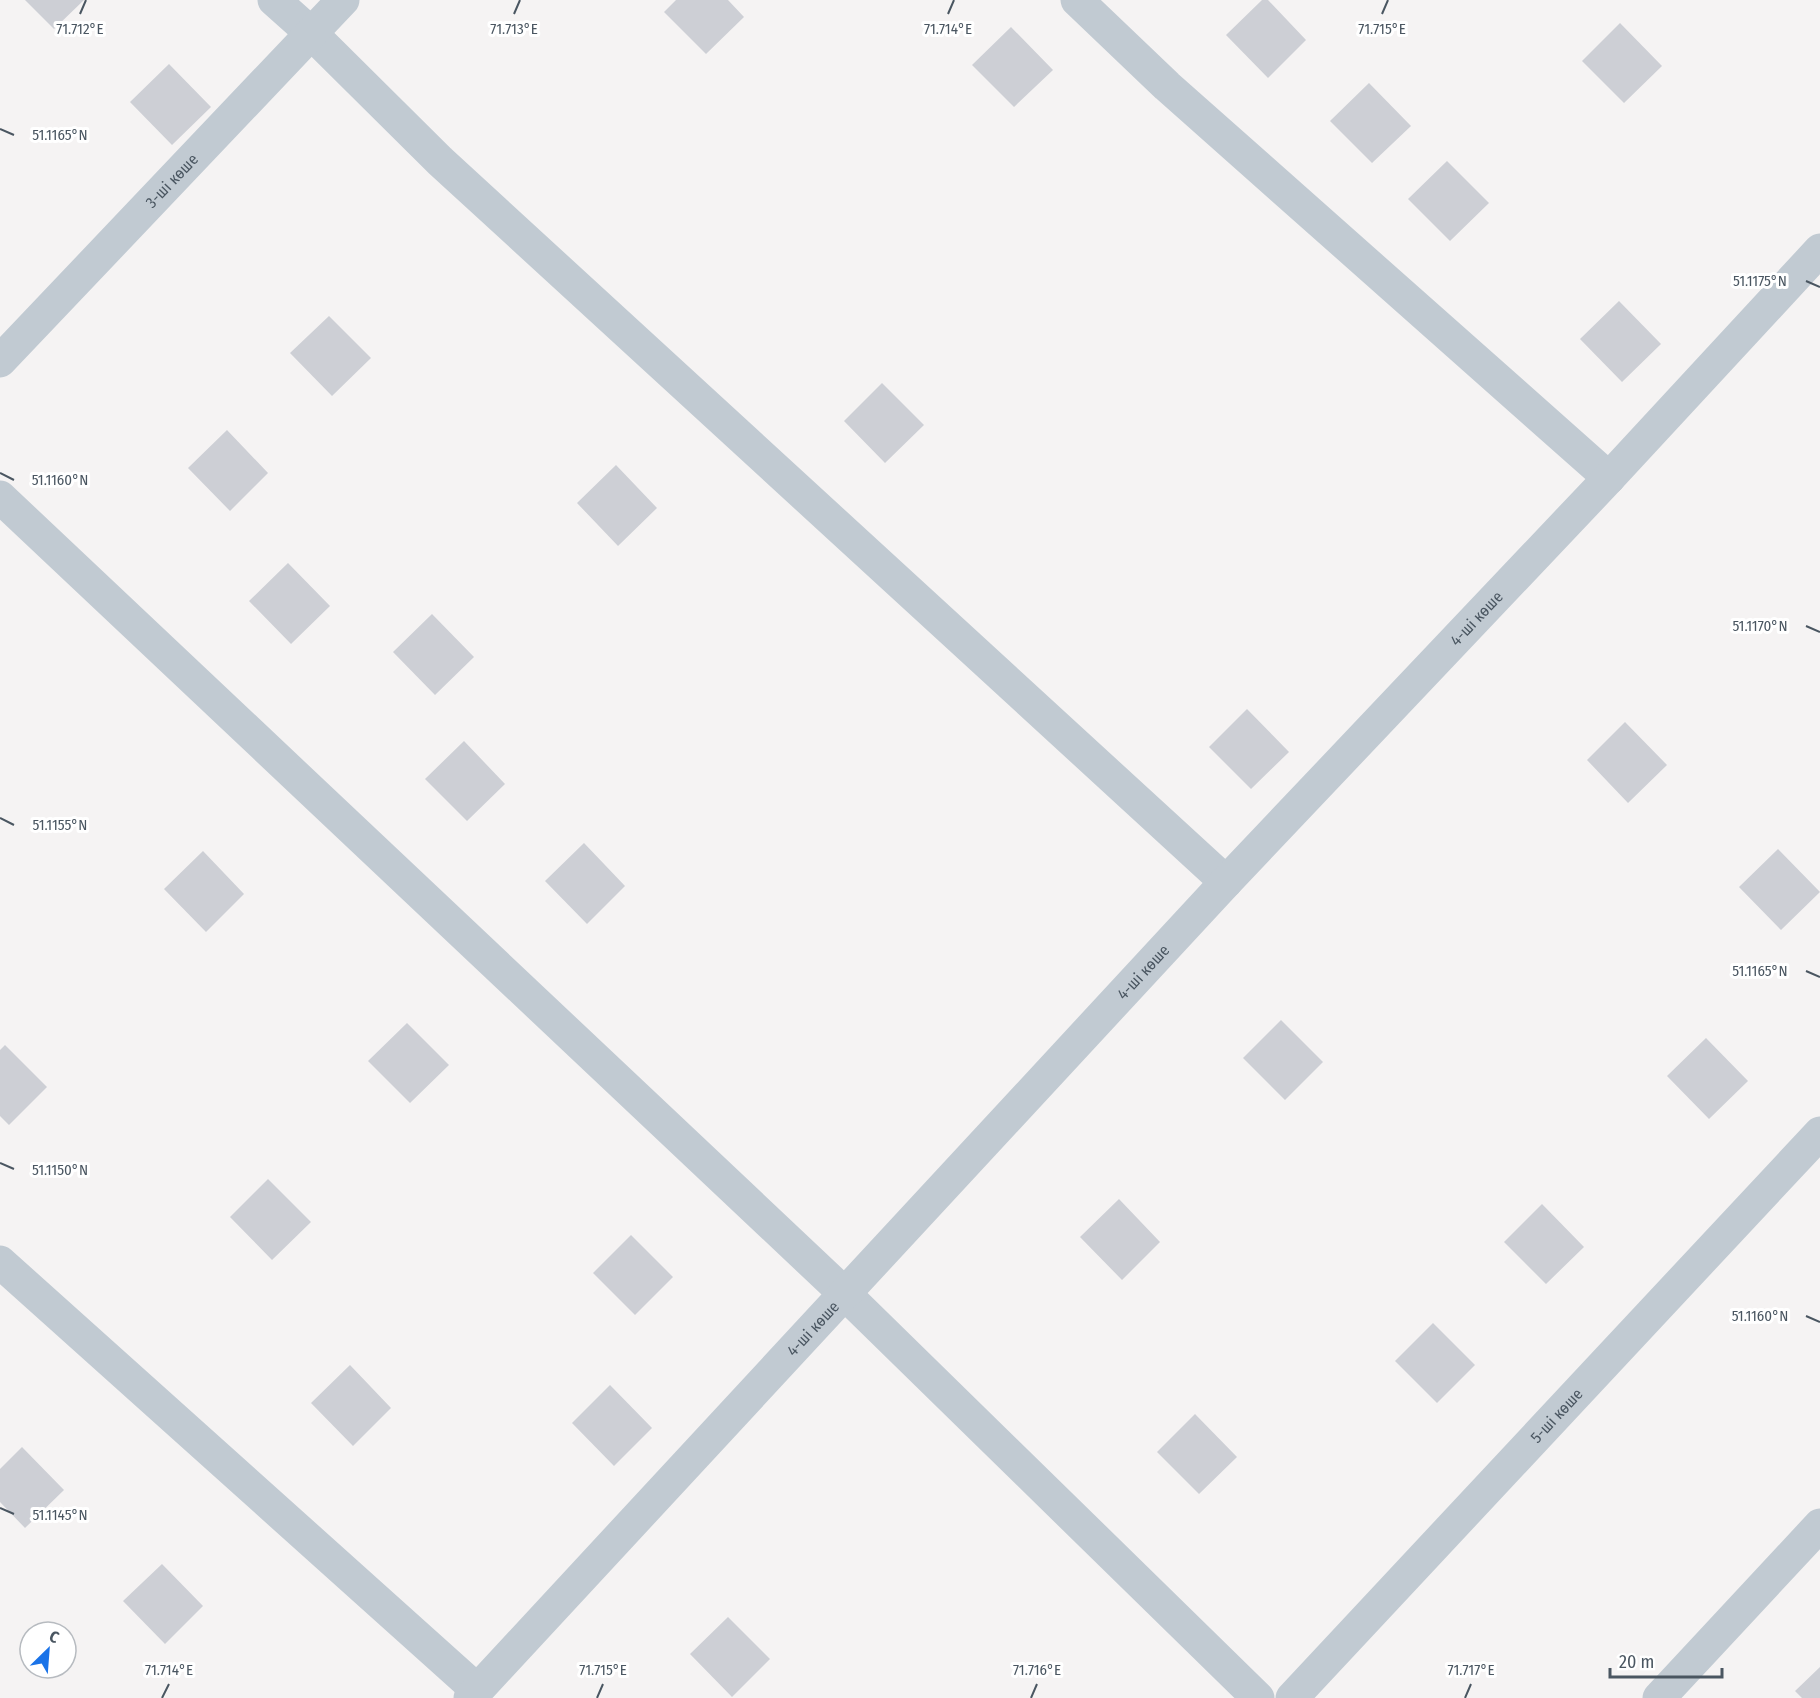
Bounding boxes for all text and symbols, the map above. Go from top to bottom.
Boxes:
text: 71.712°E [56,20,104,38]
text: 71.713°E [490,20,538,38]
text: 71.714°E [924,20,972,38]
text: 71.715°E [1358,20,1406,38]
text: 51.1165°N [32,126,88,144]
street label: 3-ші көше [141,149,202,212]
text: 51.1175°N [1733,272,1787,290]
text: 51.1160°N [32,471,88,489]
street label: 4-ші көше [1446,587,1507,649]
text: 51.1170°N [1732,617,1788,635]
text: 51.1155°N [33,816,87,834]
street label: 4-ші көше [1113,940,1173,1003]
text: 51.1165°N [1732,962,1788,980]
text: 51.1150°N [32,1161,88,1179]
street label: 4-ші көше [782,1297,843,1360]
text: 51.1160°N [1732,1307,1788,1325]
street label: 5-ші көше [1526,1384,1586,1446]
text: 51.1145°N [32,1506,88,1524]
north arrow [18,1620,78,1680]
text: С [46,1626,62,1647]
scale bar [1610,1641,1722,1679]
text: 20 m [1619,1651,1654,1673]
text: 71.714°E [145,1661,193,1679]
text: 71.715°E [579,1661,627,1679]
text: 71.716°E [1013,1661,1061,1679]
text: 71.717°E [1448,1661,1494,1679]

